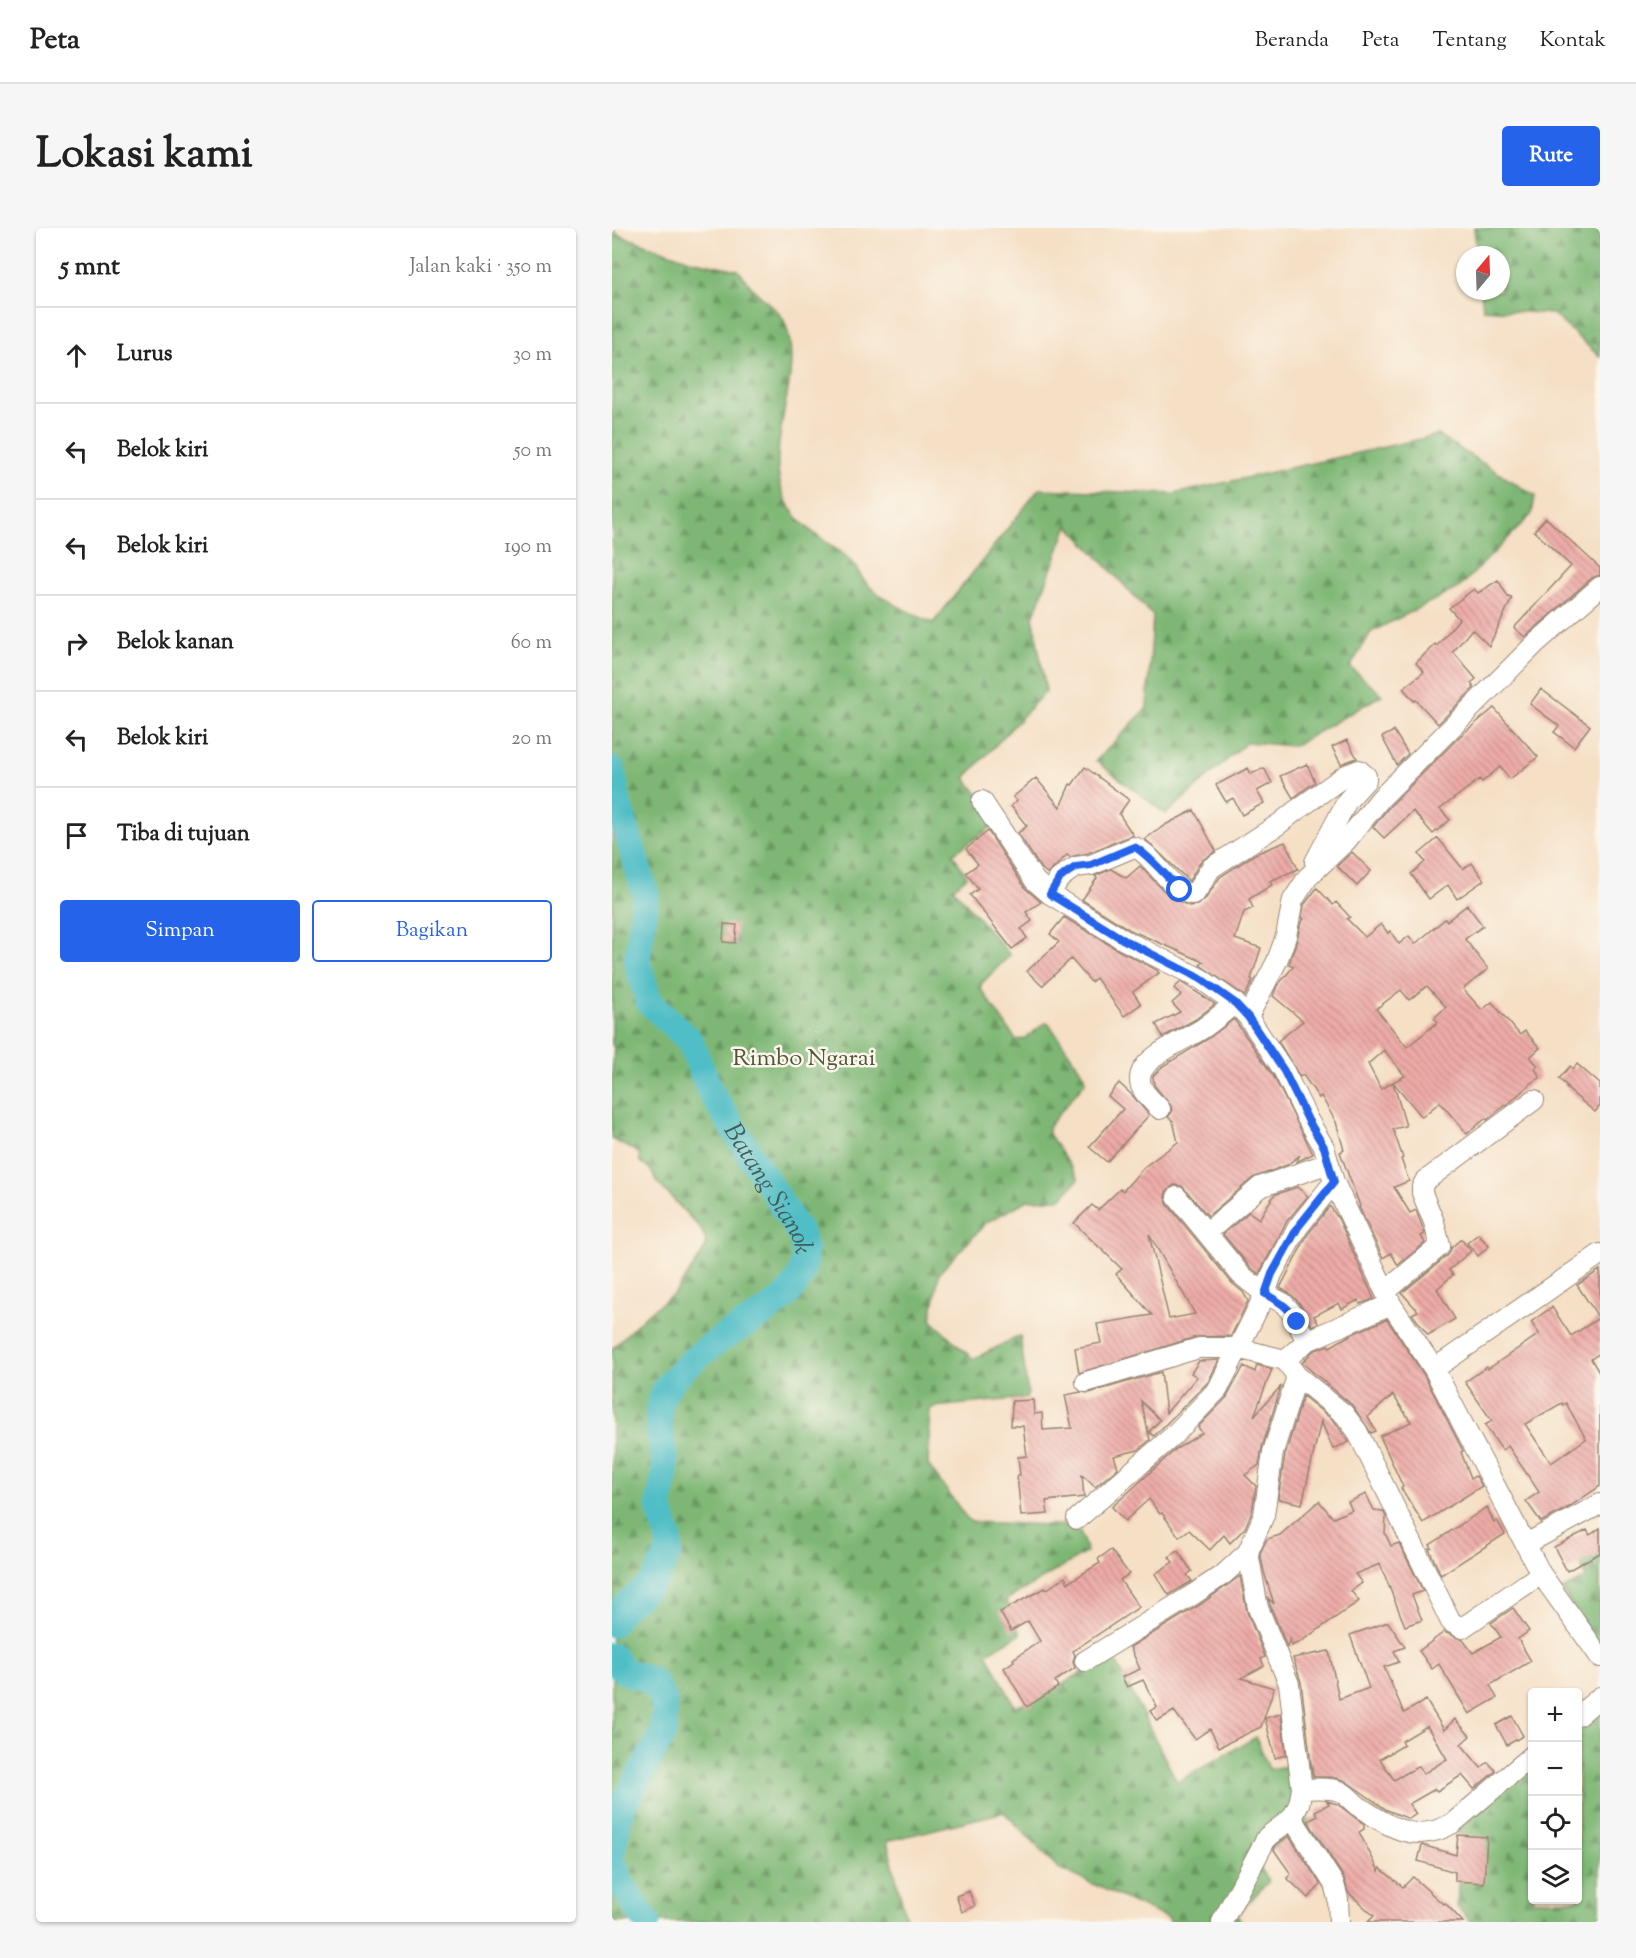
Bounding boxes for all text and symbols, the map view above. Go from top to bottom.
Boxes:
text: Peta [30,21,80,61]
text: Beranda [1255,26,1329,56]
text: Peta [1362,26,1400,56]
text: Tentang [1433,26,1507,56]
text: Kontak [1540,26,1606,56]
text: Lokasi kami [36,126,253,186]
button: Rute [1502,126,1600,186]
north arrow [1456,246,1510,300]
text: 5 mnt [60,249,120,286]
text: Jalan kaki · 350 m [410,253,552,282]
icon: ahead [60,339,93,372]
text: Lurus [117,339,173,371]
text: 30 m [513,341,552,370]
icon: left [60,435,93,468]
text: Belok kiri [117,435,208,467]
text: 50 m [514,437,552,466]
icon: left [60,531,93,564]
text: Belok kiri [117,531,208,563]
text: 190 m [504,533,552,562]
icon: right [60,627,93,660]
text: Belok kanan [117,627,234,659]
text: 60 m [511,629,552,658]
icon: left [60,723,93,756]
text: Belok kiri [117,723,208,755]
text: 20 m [511,725,552,754]
icon: arrive [60,819,93,852]
text: Tiba di tujuan [117,819,250,851]
route start [1166,876,1192,902]
button: Simpan [60,900,300,962]
button: Bagikan [312,900,552,962]
park label: Rimbo Ngarai [732,1042,876,1076]
water label: Batang Sianok [713,1116,820,1257]
route end [1283,1308,1309,1334]
map controls [1528,1688,1582,1904]
button: + [1528,1688,1582,1742]
button: − [1528,1742,1582,1796]
button: locate [1528,1796,1582,1850]
button: layers [1528,1850,1582,1904]

